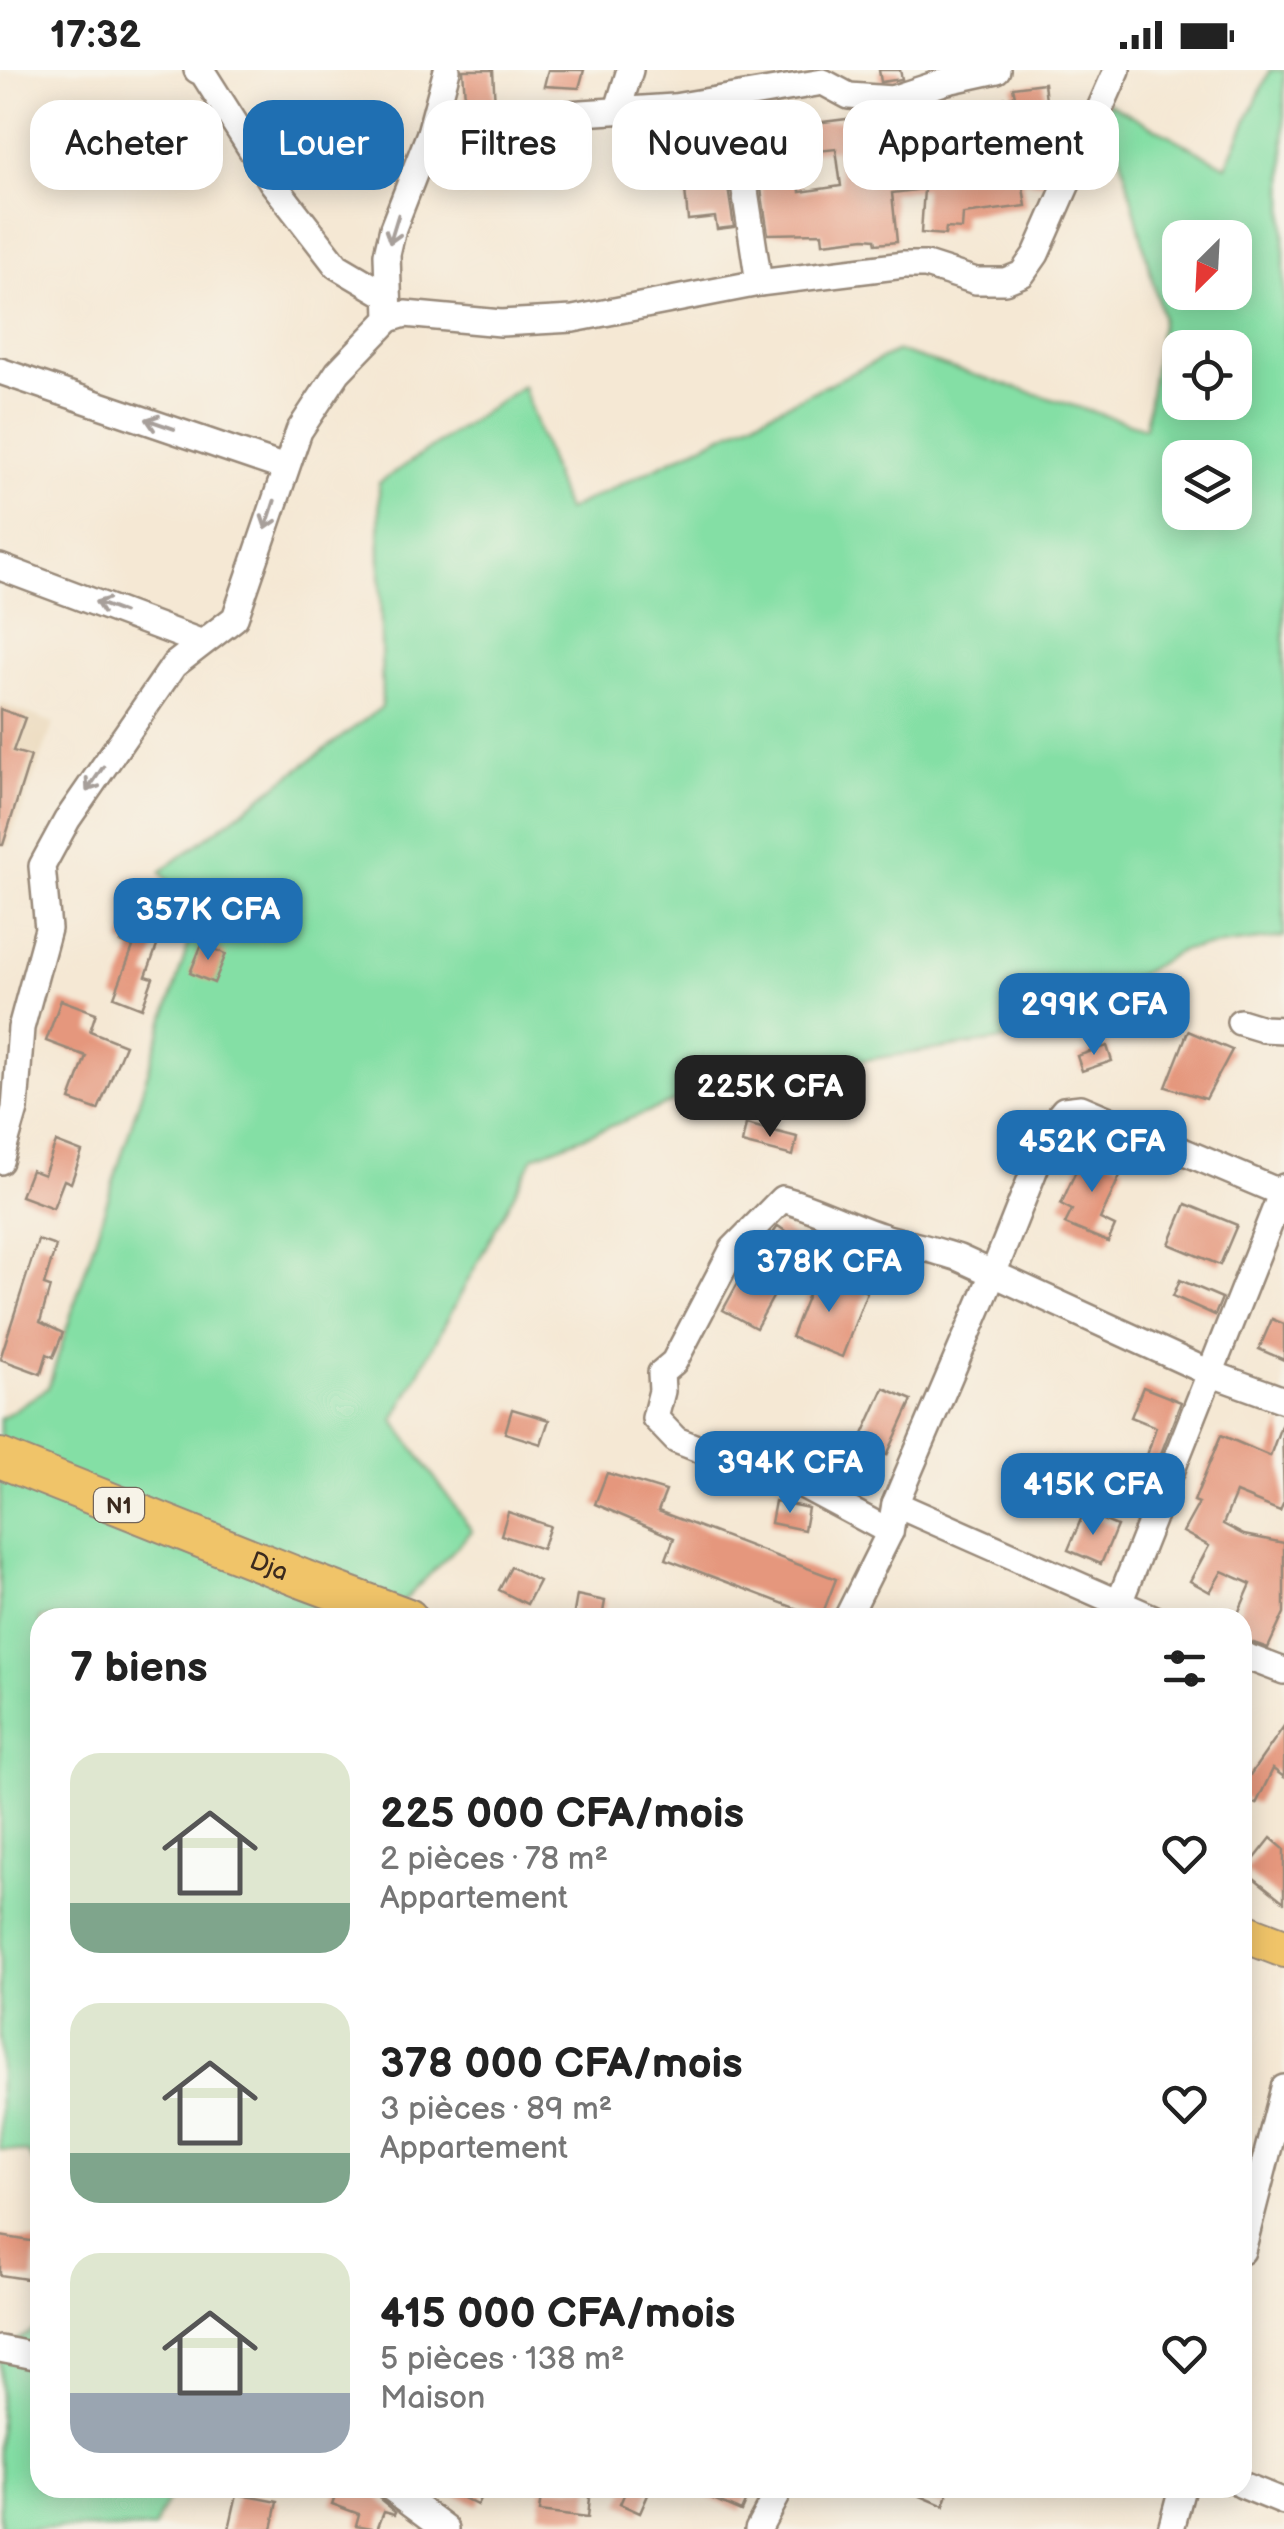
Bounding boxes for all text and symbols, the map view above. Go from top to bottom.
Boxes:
text: 17:32 [50,13,141,58]
chip: Acheter [30,100,223,190]
chip: Louer [243,100,404,190]
chip: Filtres [424,100,592,190]
chip: Nouveau [612,100,823,190]
chip: Appartement [843,100,1119,190]
one-way arrow [384,212,402,244]
north arrow [1162,220,1252,310]
map controls [1162,220,1252,530]
button: locate [1162,330,1252,420]
one-way arrow [145,414,177,432]
button: layers [1162,440,1252,530]
one-way arrow [260,499,278,530]
one-way arrow [95,597,126,615]
one-way arrow [85,764,106,792]
pin: 357K CFA [105,878,311,963]
text: 357K CFA [136,891,280,930]
pin: 299K CFA [991,973,1197,1058]
text: 299K CFA [1021,986,1167,1025]
pin: 225K CFA [667,1055,873,1140]
text: 225K CFA [697,1068,843,1107]
pin: 452K CFA [989,1110,1195,1195]
text: 452K CFA [1019,1123,1165,1162]
pin: 378K CFA [726,1230,932,1315]
text: 378K CFA [756,1243,902,1282]
pin: 394K CFA [687,1431,893,1516]
text: 394K CFA [717,1444,863,1483]
pin: 415K CFA [990,1453,1196,1538]
text: 415K CFA [1023,1466,1163,1505]
road number: N1 [94,1488,144,1522]
street label: Dja [245,1545,292,1588]
icon: filters [1157,1641,1212,1696]
text: 7 biens [70,1643,208,1694]
text: 225 000 CFA/mois [380,1789,744,1840]
icon: home [150,1793,270,1913]
icon: heart [1157,1826,1212,1881]
text: 2 pièces · 78 m² [380,1840,608,1879]
text: Appartement [380,1879,568,1918]
text: 378 000 CFA/mois [380,2039,743,2090]
icon: home [150,2043,270,2163]
icon: heart [1157,2076,1212,2131]
text: 3 pièces · 89 m² [380,2090,612,2129]
text: Appartement [380,2129,568,2168]
text: 415 000 CFA/mois [380,2289,736,2340]
icon: home [150,2293,270,2413]
icon: heart [1157,2326,1212,2381]
text: 5 pièces · 138 m² [380,2340,625,2379]
text: Maison [380,2379,485,2418]

